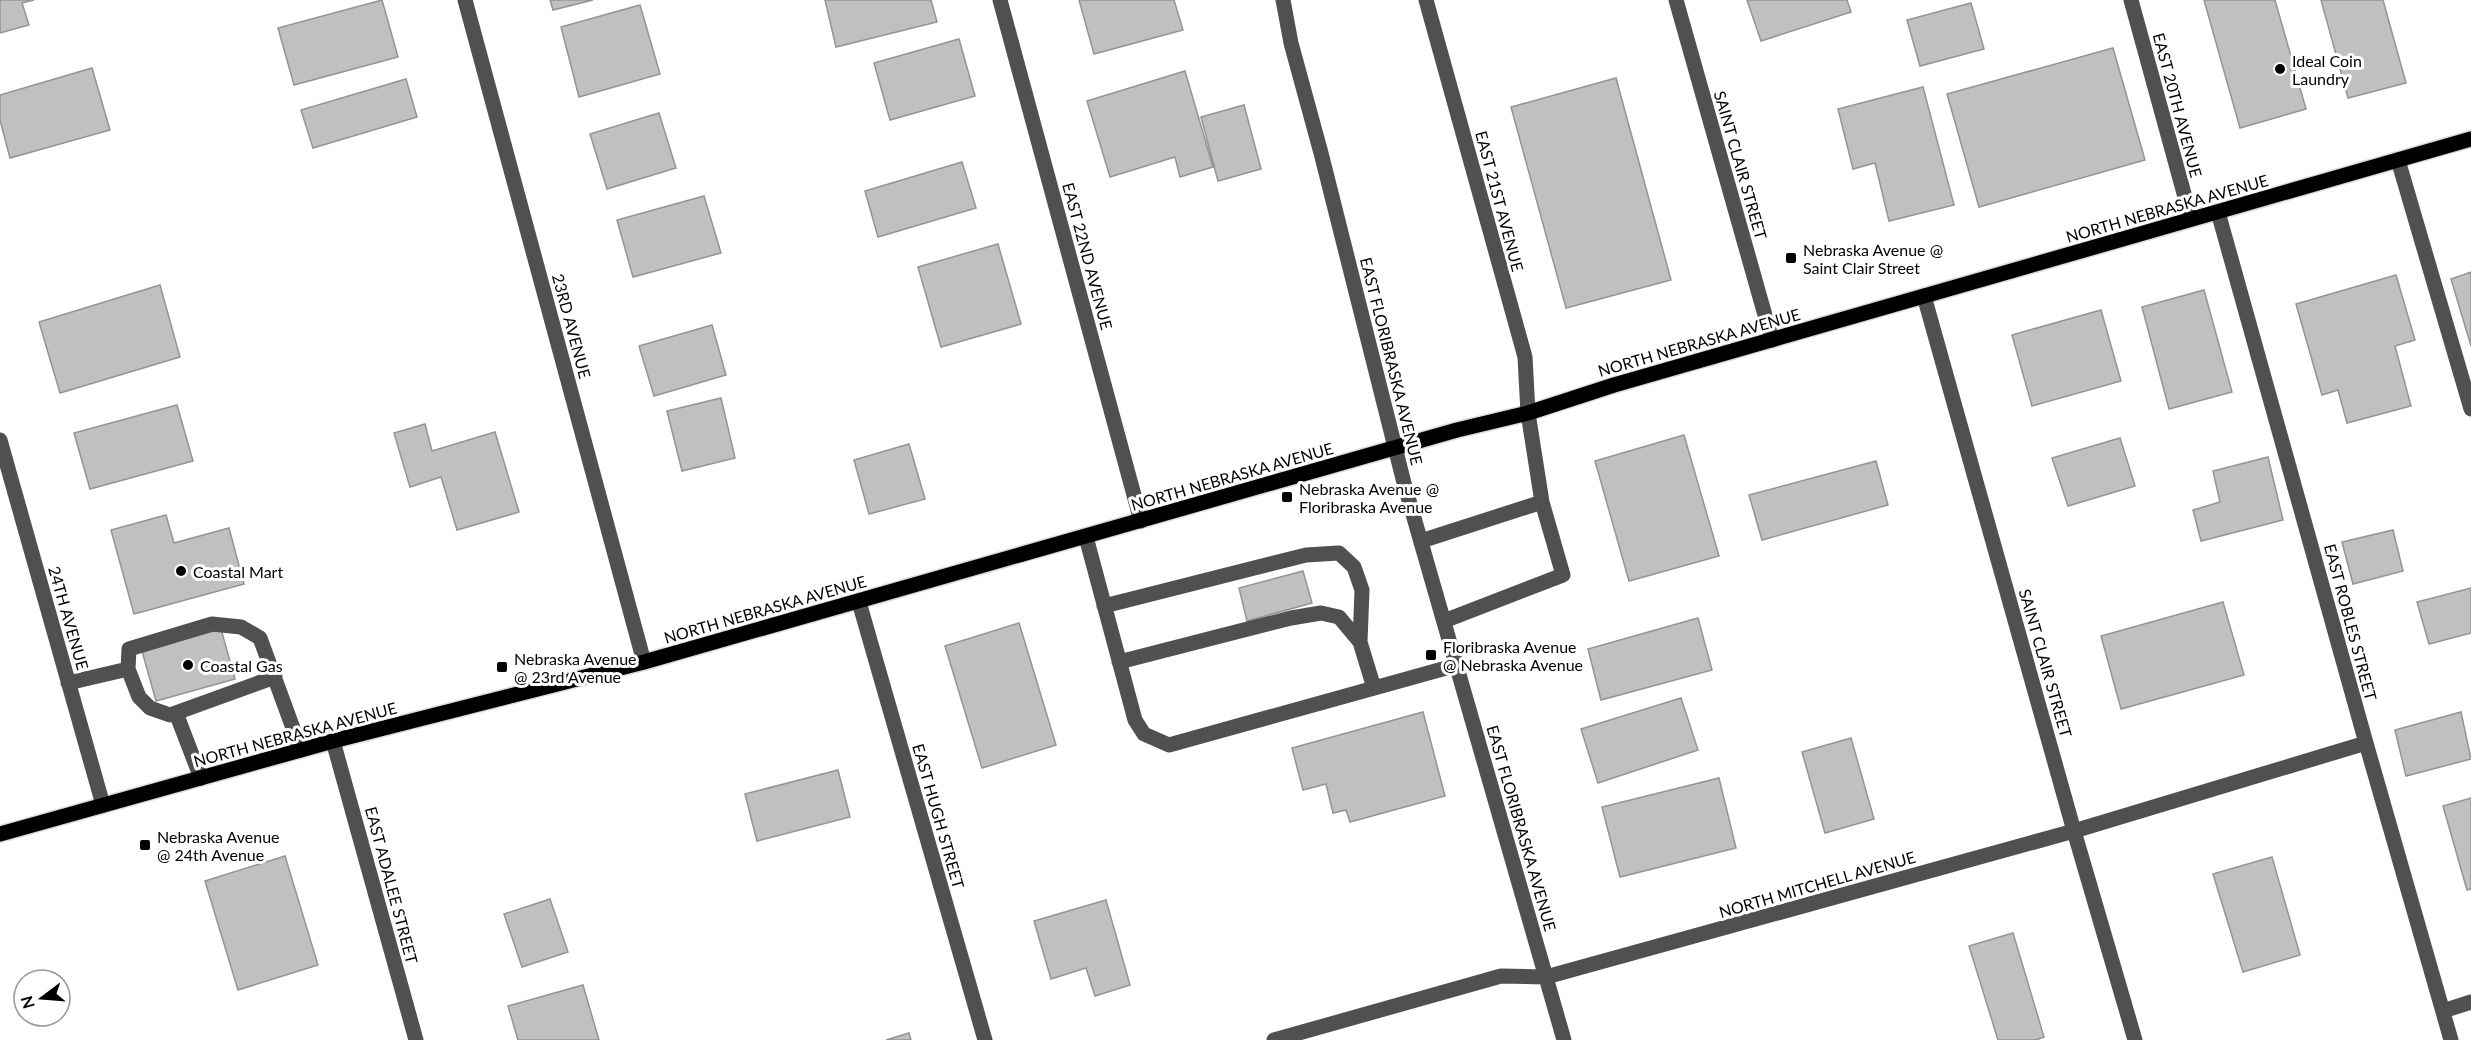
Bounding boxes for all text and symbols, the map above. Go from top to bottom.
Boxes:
street label: EAST 20TH AVENUE [2150,31,2206,179]
place label: Ideal Coin Laundry [2292,51,2362,88]
marker: Ideal Coin Laundry [2273,62,2287,76]
street label: SAINT CLAIR STREET [1711,89,1771,242]
street label: EAST 21ST AVENUE [1472,129,1528,273]
street label: NORTH NEBRASKA AVENUE [2064,170,2270,246]
street label: EAST 22ND AVENUE [1059,180,1117,332]
place label: Nebraska Avenue @ Saint Clair Street [1803,240,1943,277]
marker: Nebraska Avenue @ Saint Clair Street [1784,251,1798,265]
street label: EAST FLORIBRASKA AVENUE [1357,255,1427,467]
street label: 23RD AVENUE [549,272,595,380]
street label: NORTH NEBRASKA AVENUE [1596,304,1802,380]
street label: NORTH NEBRASKA AVENUE [1129,438,1335,514]
place label: Nebraska Avenue @ Floribraska Avenue [1299,479,1439,516]
marker: Nebraska Avenue @ Floribraska Avenue [1280,490,1294,504]
street label: EAST ROBLES STREET [2321,542,2381,703]
place label: Coastal Mart [193,562,283,581]
street label: 24TH AVENUE [45,564,93,672]
marker: Coastal Mart [174,564,188,578]
street label: NORTH NEBRASKA AVENUE [662,571,868,647]
street label: SAINT CLAIR STREET [2016,587,2076,740]
place label: Floribraska Avenue @ Nebraska Avenue [1443,637,1583,674]
marker: Floribraska Avenue @ Nebraska Avenue [1424,648,1438,662]
place label: Nebraska Avenue @ 23rd Avenue [514,649,637,686]
place label: Coastal Gas [200,656,283,675]
marker: Coastal Gas [181,658,195,672]
marker: Nebraska Avenue @ 23rd Avenue [495,660,509,674]
street label: NORTH NEBRASKA AVENUE [191,698,399,770]
street label: EAST FLORIBRASKA AVENUE [1483,723,1561,933]
street label: EAST HUGH STREET [909,741,969,891]
street label: EAST ADALEE STREET [362,804,422,966]
place label: Nebraska Avenue @ 24th Avenue [157,827,280,864]
marker: Nebraska Avenue @ 24th Avenue [138,838,152,852]
street label: NORTH MITCHELL AVENUE [1717,847,1917,921]
north arrow [12,968,72,1028]
text: N [16,994,38,1011]

